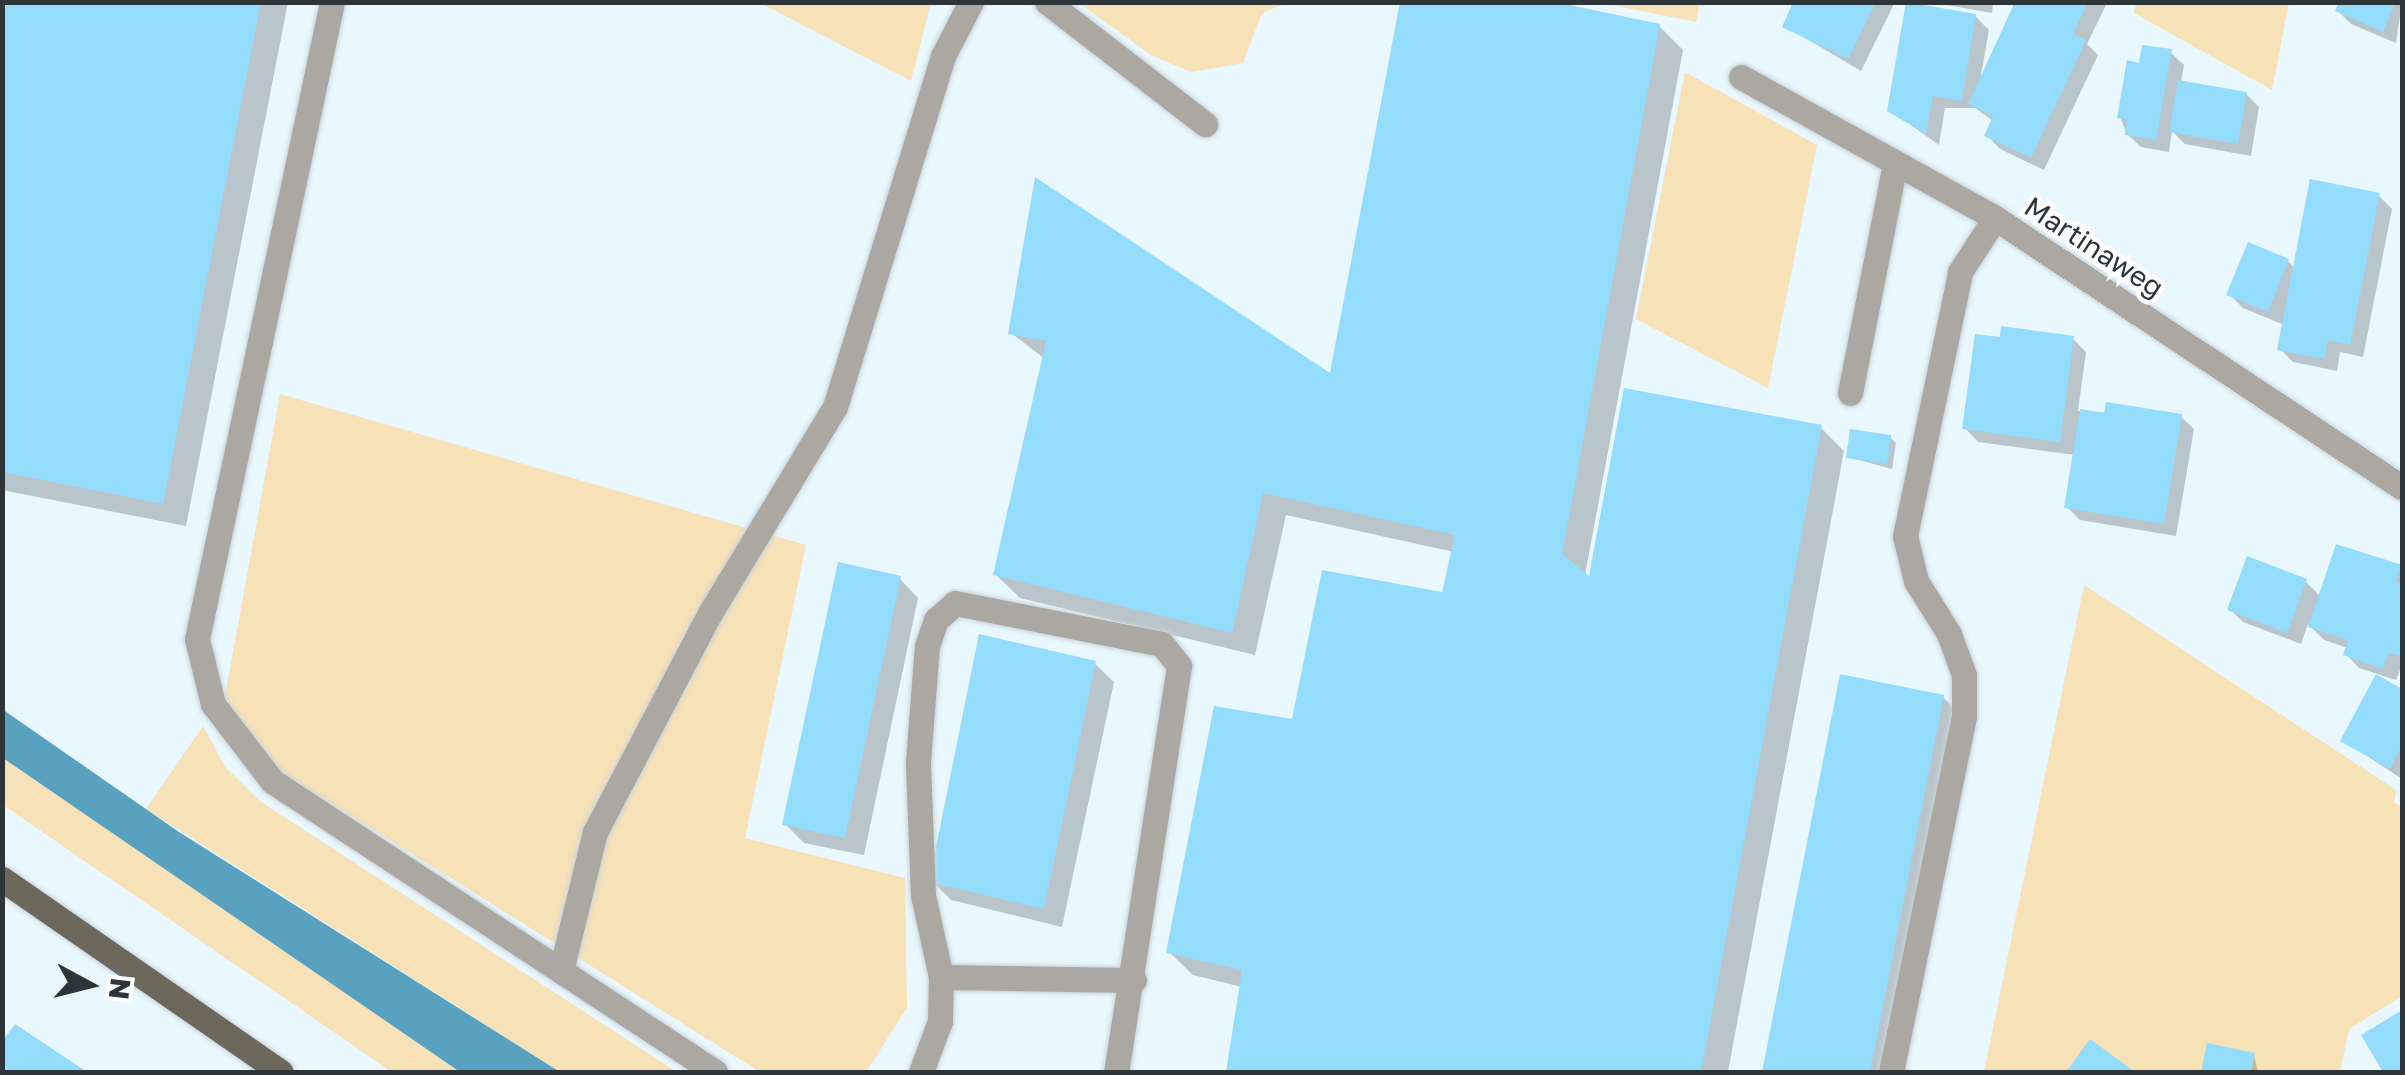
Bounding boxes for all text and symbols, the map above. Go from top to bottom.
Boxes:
street label: Martinaweg [2018,190,2170,304]
north arrow [40,935,140,1035]
text: N [103,976,138,1001]

